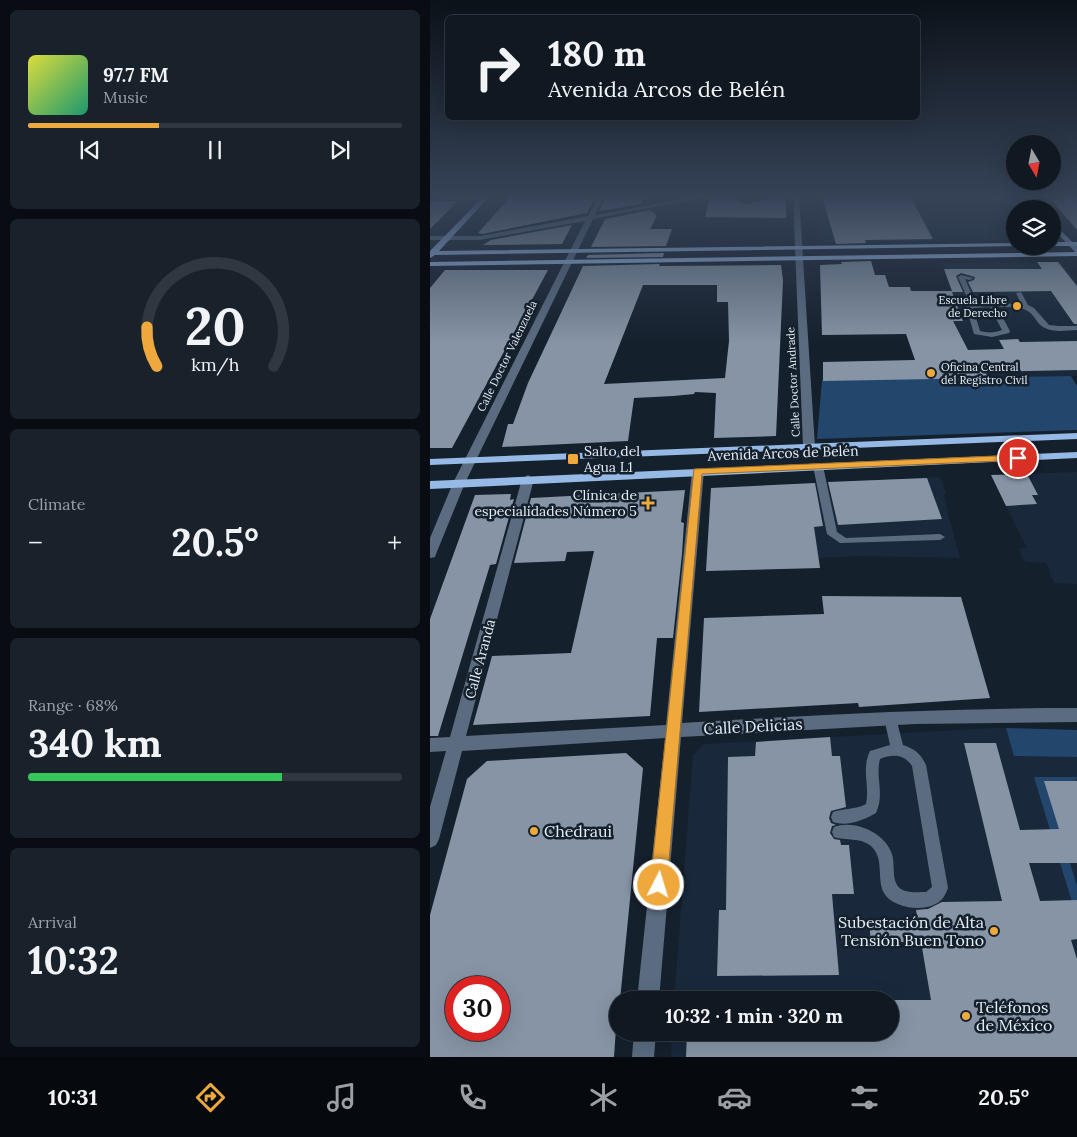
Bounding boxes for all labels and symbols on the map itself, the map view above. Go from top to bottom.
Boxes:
north arrow [1006,135,1061,190]
place label: Escuela Libre de Derecho [939,293,1007,320]
street label: Calle Doctor Valenzuela [474,298,540,414]
marker: Escuela Libre de Derecho [1011,300,1023,312]
street label: Calle Doctor Andrade [783,327,803,437]
place label: Oficina Central del Registro Civil [941,360,1027,387]
marker: Oficina Central del Registro Civil [925,367,937,379]
pin [997,437,1039,479]
street label: Avenida Arcos de Belén [706,441,859,465]
place label: Salto del Agua L1 [583,442,640,476]
marker: Salto del Agua L1 [566,452,580,466]
place label: Clínica de especialidades Número 5 [474,486,637,520]
marker: Clínica de especialidades Número 5 [641,496,655,510]
street label: Calle Aranda [461,617,499,701]
street label: Calle Delicias [703,713,803,739]
place label: Chedraui [544,821,612,841]
marker: Chedraui [528,825,540,837]
position arrow [632,858,684,910]
place label: Subestación de Alta Tensión Buen Tono [838,912,984,950]
marker: Subestación de Alta Tensión Buen Tono [988,925,1000,937]
speed limit sign: 30 [445,976,510,1041]
place label: Teléfonos de México [976,997,1052,1035]
marker: Teléfonos de México [960,1010,972,1022]

